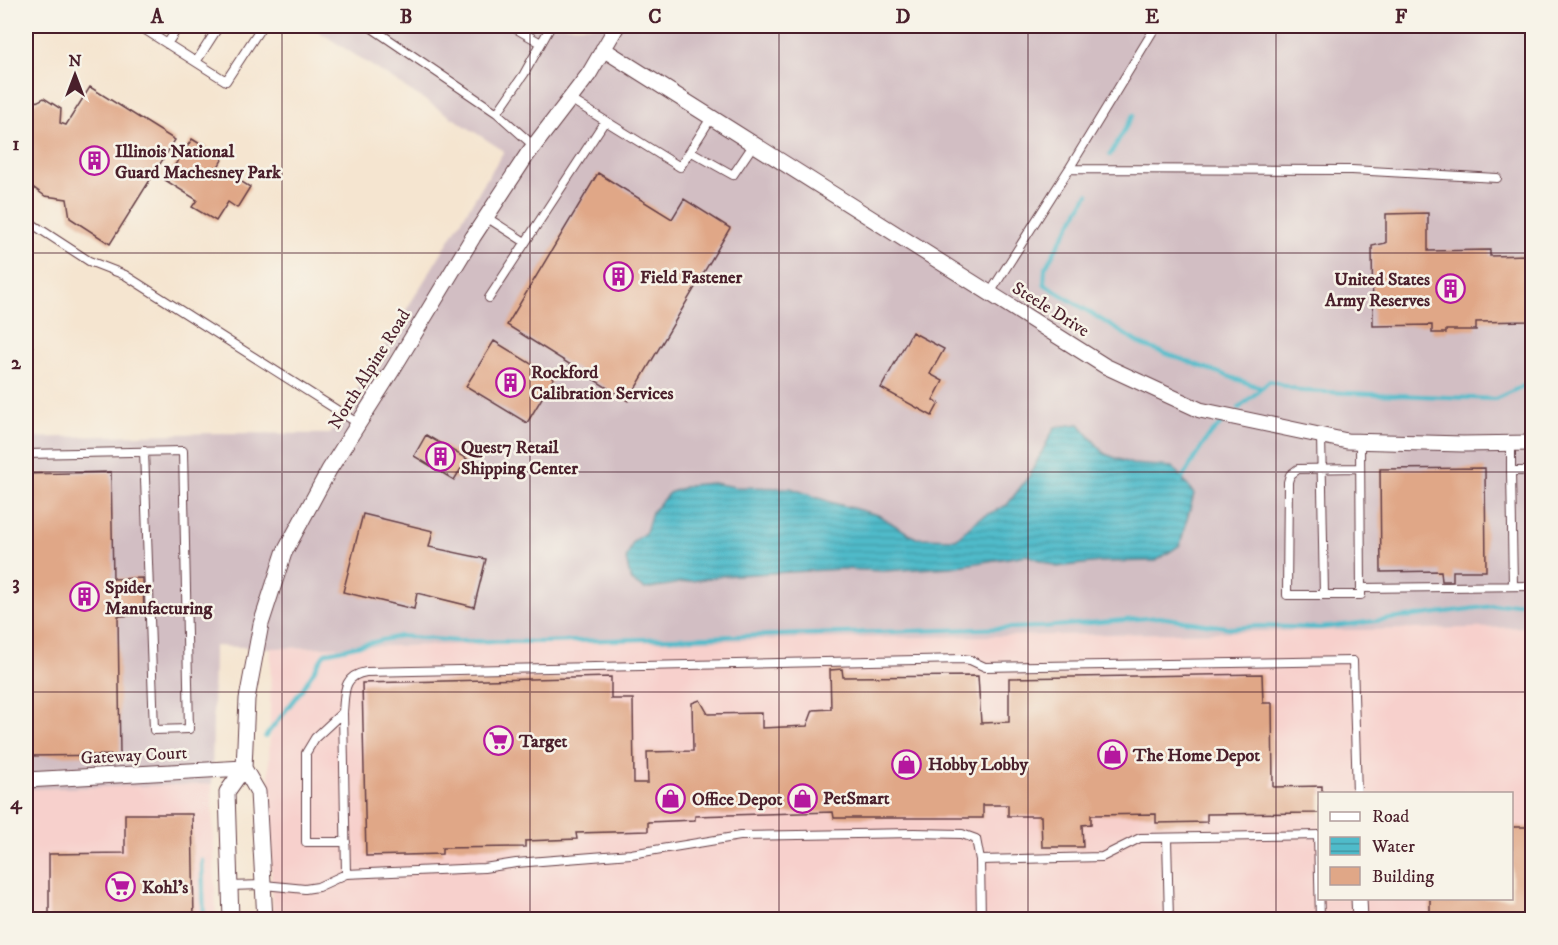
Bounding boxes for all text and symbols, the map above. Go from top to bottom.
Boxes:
text: A [150,5,165,30]
text: B [400,5,412,30]
text: C [648,5,662,30]
text: D [896,5,911,30]
text: E [1145,5,1159,30]
text: F [1395,5,1408,30]
north arrow [45,45,105,105]
text: N [68,51,82,71]
text: 1 [12,132,20,157]
place label: Illinois National Guard Machesney Park [115,141,282,184]
building icon: Illinois National Guard Machesney Park [78,145,110,177]
building icon: Field Fastener [603,261,635,293]
place label: Field Fastener [640,267,743,289]
place label: United States Army Reserves [1324,269,1430,312]
building icon: United States Army Reserves [1435,273,1467,305]
street label: Steele Drive [1008,278,1093,342]
street label: North Alpine Road [324,305,416,434]
text: 2 [11,351,22,376]
place label: Rockford Calibration Services [531,362,673,405]
building icon: Rockford Calibration Services [494,366,526,398]
place label: Quest7 Retail Shipping Center [461,437,578,480]
building icon: Quest7 Retail Shipping Center [424,441,456,473]
text: 3 [12,571,20,596]
place label: Spider Manufacturing [105,577,213,620]
building icon: Spider Manufacturing [68,581,100,613]
supermarket icon: Target [482,725,514,757]
place label: Target [518,731,568,753]
shop icon: The Home Depot [1096,739,1128,771]
street label: Gateway Court [80,742,188,770]
place label: The Home Depot [1132,745,1260,767]
shop icon: Hobby Lobby [891,748,923,780]
place label: Hobby Lobby [928,754,1028,776]
shop icon: PetSmart [786,782,818,814]
shop icon: Office Depot [655,783,687,815]
place label: PetSmart [823,788,890,810]
place label: Office Depot [692,789,782,811]
text: 4 [10,791,23,816]
legend [1318,792,1513,900]
text: Road [1372,806,1409,828]
text: Water [1371,836,1415,858]
text: Building [1372,866,1434,888]
supermarket icon: Kohl's [105,871,137,903]
place label: Kohl's [142,877,188,899]

